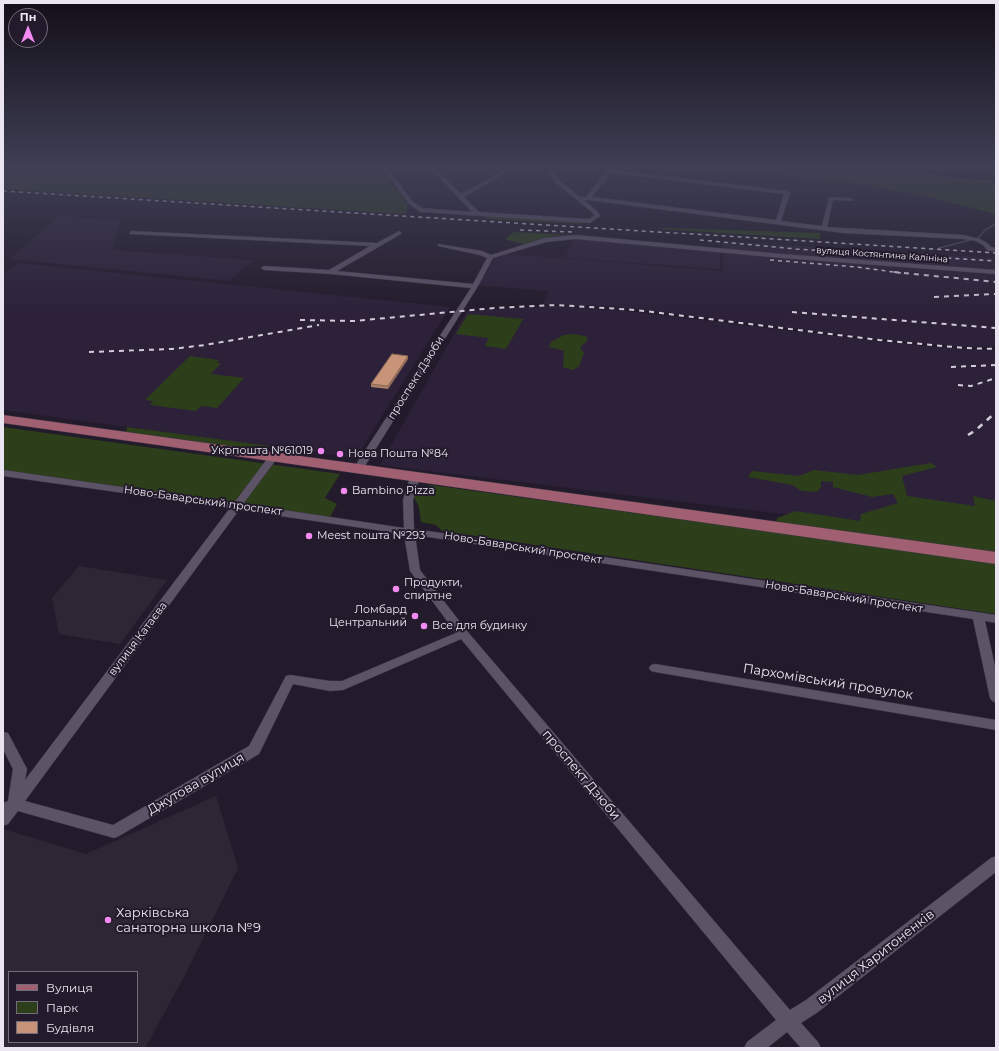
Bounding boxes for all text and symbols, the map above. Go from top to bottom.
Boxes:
north arrow [8,8,48,48]
text: Пн [20,10,36,24]
street label: вулиця Костянтина Калініна [816,245,948,265]
street label: проспект Дзюби [385,334,447,422]
place label: Укрпошта №61019 [211,444,313,458]
marker: Укрпошта №61019 [316,446,326,456]
place label: Нова Пошта №84 [348,447,448,461]
marker: Нова Пошта №84 [335,449,345,459]
street label: Ново-Баварський проспект [123,483,283,519]
place label: Bambino Pizza [352,484,435,498]
marker: Bambino Pizza [339,486,349,496]
place label: Meest пошта №293 [317,529,425,543]
street label: Ново-Баварський проспект [443,529,603,567]
marker: Meest пошта №293 [304,531,314,541]
place label: Продукти, спиртне [404,576,462,602]
street label: Ново-Баварський проспект [764,578,924,616]
marker: Продукти, спиртне [391,584,401,594]
street label: вулиця Катаєва [106,599,170,679]
place label: Ломбард Центральний [329,603,407,629]
marker: Ломбард Центральний [410,611,420,621]
place label: Все для будинку [432,619,527,633]
marker: Все для будинку [419,621,429,631]
street label: Пархомівський провулок [742,661,914,703]
street label: проспект Дзюби [539,727,623,823]
street label: Джутова вулиця [145,750,247,818]
place label: Харківська санаторна школа №9 [116,905,261,936]
street label: вулиця Харитоненків [814,906,938,1008]
marker: Харківська санаторна школа №9 [103,915,113,925]
legend [8,971,138,1043]
text: Вулиця [46,980,93,995]
text: Парк [46,1000,78,1015]
text: Будівля [46,1020,94,1035]

